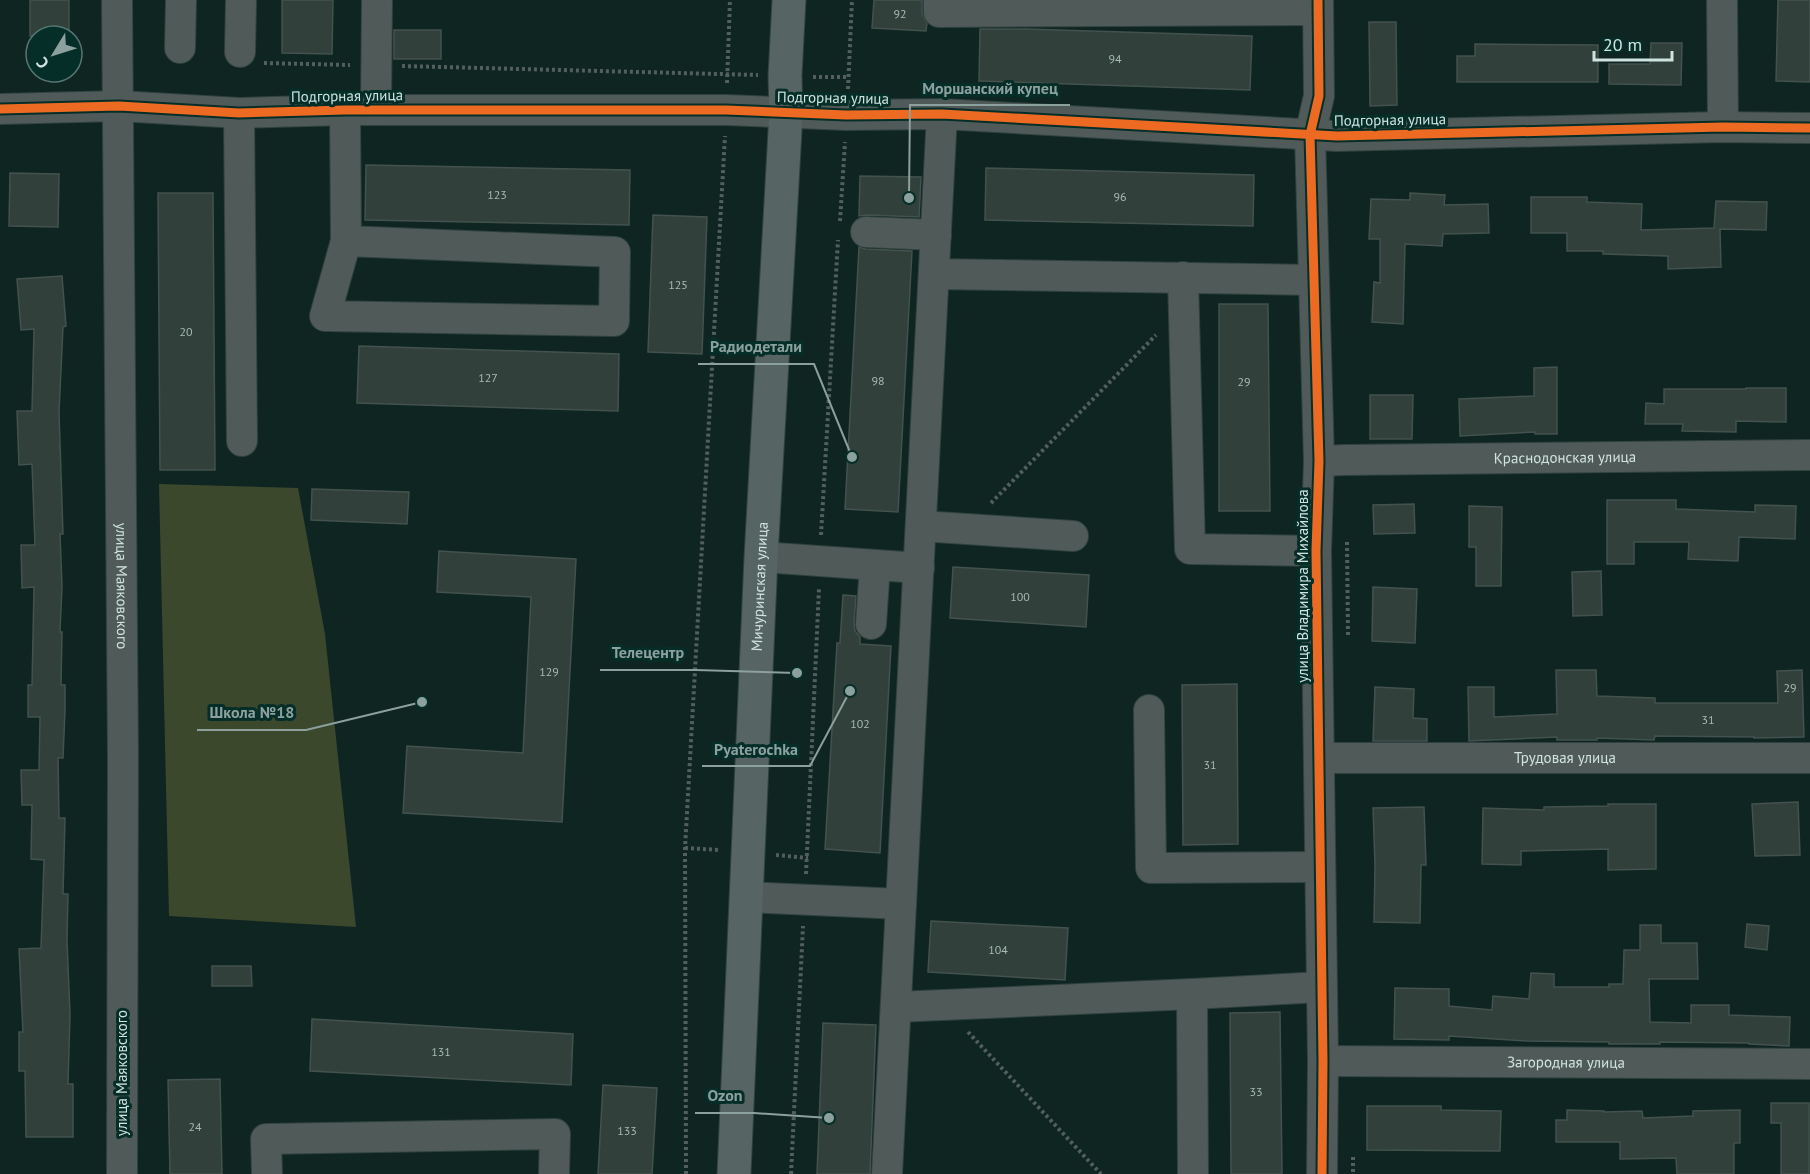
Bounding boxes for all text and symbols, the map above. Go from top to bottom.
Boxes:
house number: 92 [893,6,907,21]
north arrow [24,24,84,84]
scale bar [1594,24,1672,62]
text: 20 m [1603,33,1642,56]
house number: 94 [1108,51,1122,66]
text: С [32,54,53,73]
callout: Моршанский купец [910,71,1070,105]
text: Моршанский купец [922,78,1058,98]
street label: Подгорная улица [291,85,403,106]
street label: Подгорная улица [777,87,889,108]
street label: Подгорная улица [1334,109,1446,130]
house number: 123 [487,187,507,202]
house number: 96 [1113,189,1127,204]
house number: 125 [668,277,688,292]
house number: 20 [179,324,193,339]
callout: Радиодетали [698,330,814,364]
text: Радиодетали [710,336,802,356]
house number: 127 [478,370,498,385]
house number: 98 [871,373,885,388]
house number: 29 [1237,374,1251,389]
street label: Краснодонская улица [1494,447,1636,467]
street label: улица Владимира Михайлова [1293,489,1312,683]
street label: Мичуринская улица [747,521,772,652]
street label: улица Маяковского [112,523,132,649]
house number: 100 [1010,589,1030,604]
callout: Телецентр [600,636,696,670]
text: Телецентр [612,642,685,662]
house number: 129 [539,664,559,679]
house number: 29 [1783,680,1797,695]
callout: Школа №18 [197,696,306,730]
text: Школа №18 [210,702,294,722]
house number: 31 [1701,712,1715,727]
house number: 102 [850,716,870,731]
callout: Pyaterochka [702,732,810,766]
text: Pyaterochka [714,739,798,759]
street label: Трудовая улица [1514,748,1616,767]
house number: 31 [1203,757,1217,772]
house number: 104 [988,942,1008,957]
street label: улица Маяковского [112,1010,131,1136]
house number: 131 [431,1044,451,1059]
street label: Загородная улица [1507,1052,1625,1072]
callout: Ozon [695,1079,754,1113]
house number: 33 [1249,1084,1263,1099]
text: Ozon [708,1085,742,1105]
house number: 24 [188,1119,202,1134]
house number: 133 [617,1123,637,1138]

